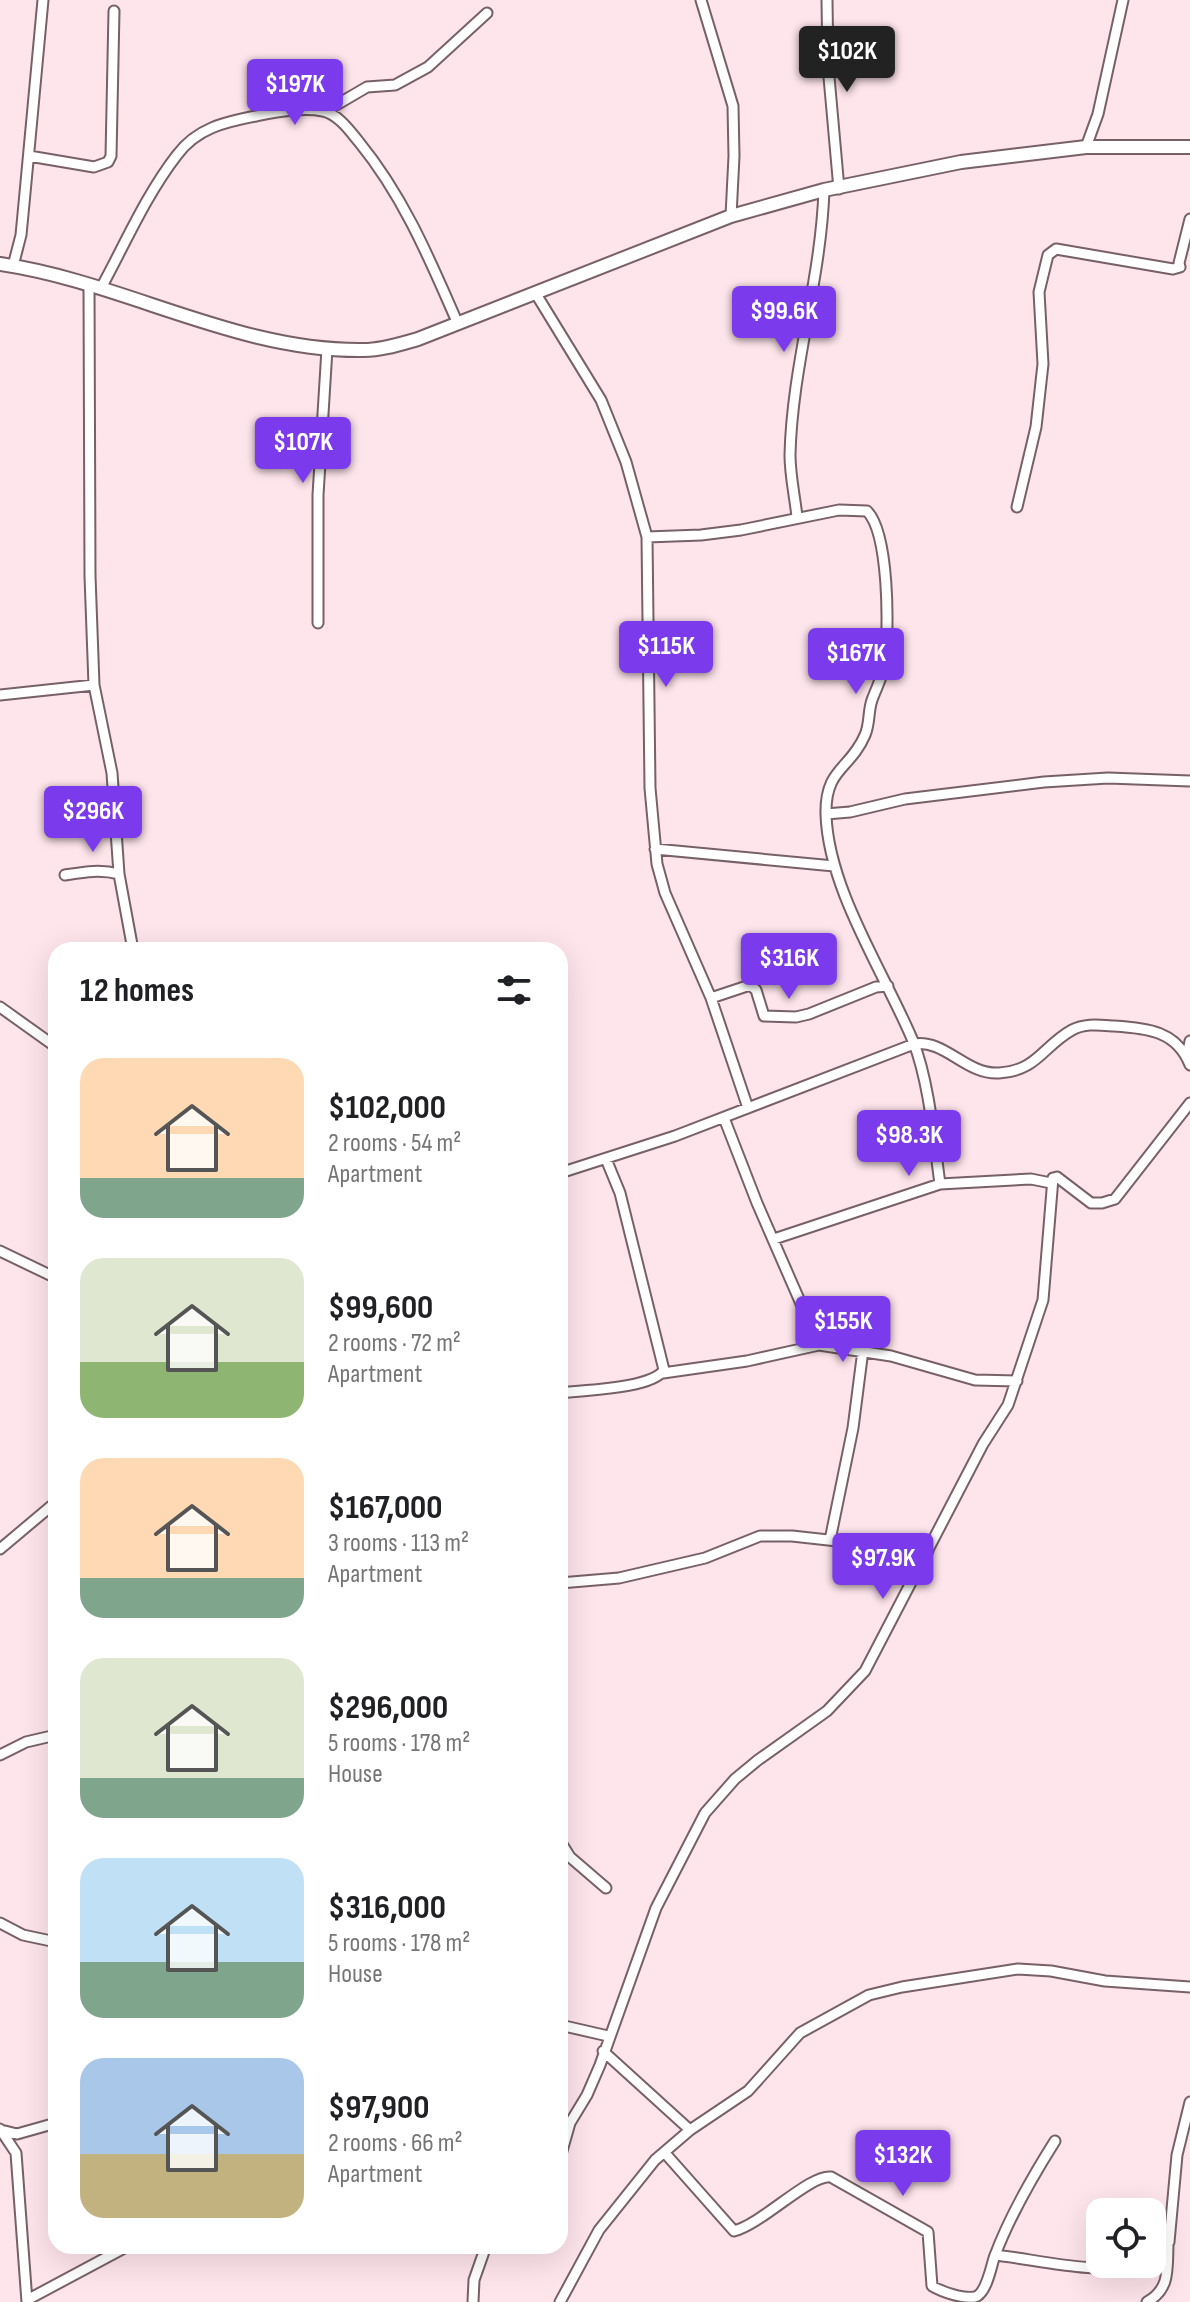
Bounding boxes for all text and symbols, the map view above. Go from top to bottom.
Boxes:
pin: $102K [791,26,903,94]
text: $102K [817,36,877,67]
pin: $197K [239,59,351,127]
text: $197K [265,69,325,100]
pin: $99.6K [719,286,849,354]
text: $99.6K [750,296,818,327]
pin: $107K [247,417,359,485]
text: $107K [273,427,333,458]
pin: $115K [610,621,722,689]
pin: $167K [800,628,912,696]
text: $115K [637,631,695,662]
text: $167K [826,638,886,669]
pin: $296K [37,786,149,854]
text: $296K [62,796,124,827]
pin: $316K [733,933,845,1001]
text: $316K [759,943,819,974]
icon: filters [492,968,536,1012]
text: 12 homes [80,970,194,1011]
text: $102,000 [328,1087,446,1128]
icon: home [144,1090,240,1186]
pin: $98.3K [844,1110,974,1178]
text: $98.3K [875,1120,943,1151]
text: 2 rooms · 54 m² [328,1128,461,1159]
text: Apartment [328,1159,422,1190]
text: $99,600 [328,1287,433,1328]
icon: home [144,1290,240,1386]
pin: $155K [787,1296,899,1364]
text: $155K [813,1306,873,1337]
text: 2 rooms · 72 m² [328,1328,461,1359]
text: Apartment [328,1359,422,1390]
text: $167,000 [328,1487,443,1528]
icon: home [144,1490,240,1586]
text: 3 rooms · 113 m² [328,1528,469,1559]
pin: $97.9K [818,1533,948,1601]
text: $97.9K [850,1543,916,1574]
text: Apartment [328,1559,422,1590]
text: $296,000 [328,1687,448,1728]
icon: home [144,1690,240,1786]
text: 5 rooms · 178 m² [328,1728,470,1759]
text: House [328,1759,383,1790]
text: $316,000 [328,1887,446,1928]
icon: home [144,1890,240,1986]
text: 5 rooms · 178 m² [328,1928,470,1959]
text: House [328,1959,383,1990]
text: $97,900 [328,2087,429,2128]
icon: home [144,2090,240,2186]
text: 2 rooms · 66 m² [328,2128,463,2159]
pin: $132K [847,2130,959,2198]
text: $132K [873,2140,933,2171]
text: Apartment [328,2159,422,2190]
map controls [1086,2198,1166,2278]
button: locate [1086,2198,1166,2278]

